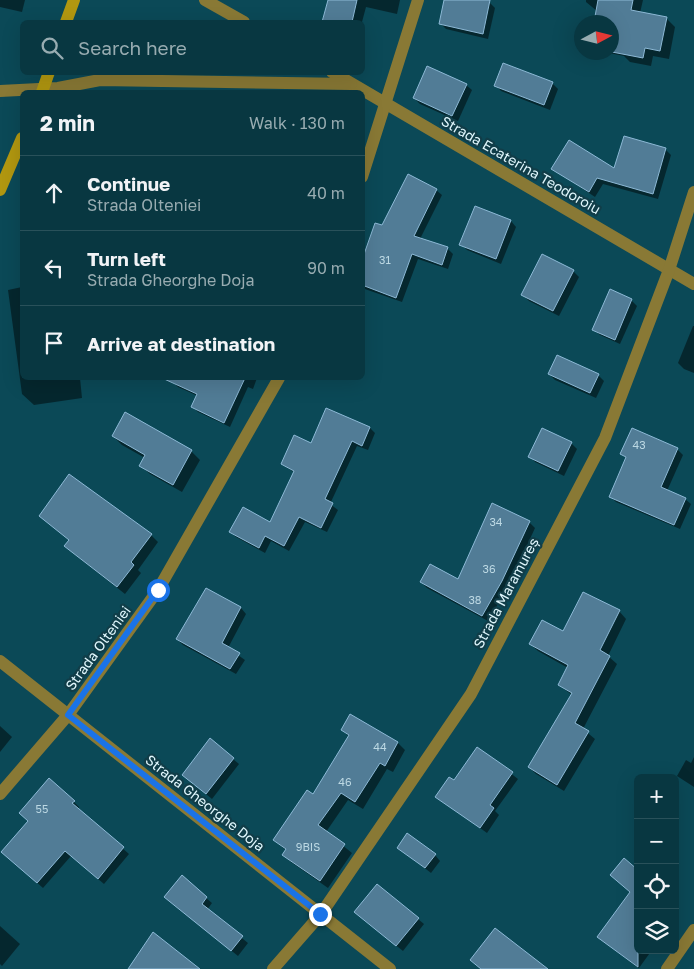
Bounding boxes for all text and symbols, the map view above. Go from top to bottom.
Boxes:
north arrow [574,15,619,60]
search box [20,20,365,75]
icon: search [38,34,66,62]
text: Search here [78,36,187,59]
text: 2 min [40,110,95,136]
street label: Strada Ecaterina Teodoroiu [439,112,604,217]
text: Walk · 130 m [249,113,345,133]
text: Continue [87,172,170,195]
icon: ahead [40,179,68,207]
text: 40 m [307,183,345,203]
text: Strada Olteniei [87,195,201,215]
text: Turn left [87,247,166,270]
house number: 31 [379,253,391,266]
icon: left [40,254,68,282]
text: 90 m [307,258,345,278]
text: Strada Gheorghe Doja [87,270,255,290]
icon: arrive [40,329,68,357]
text: Arrive at destination [87,332,275,355]
house number: 43 [632,438,646,451]
house number: 34 [489,515,503,528]
street label: Strada Maramureș [469,535,542,651]
house number: 36 [482,562,496,575]
route start [147,579,170,602]
house number: 38 [468,593,482,606]
street label: Strada Olteniei [61,602,134,693]
house number: 44 [373,740,387,753]
street label: Strada Gheorghe Doja [142,751,268,854]
map controls [634,774,679,954]
button: + [634,774,679,819]
house number: 46 [338,775,352,788]
house number: 55 [36,802,48,815]
button: − [634,819,679,864]
house number: 9BIS [296,840,320,853]
button: locate [634,864,679,909]
route end [309,903,332,926]
button: layers [634,909,679,954]

